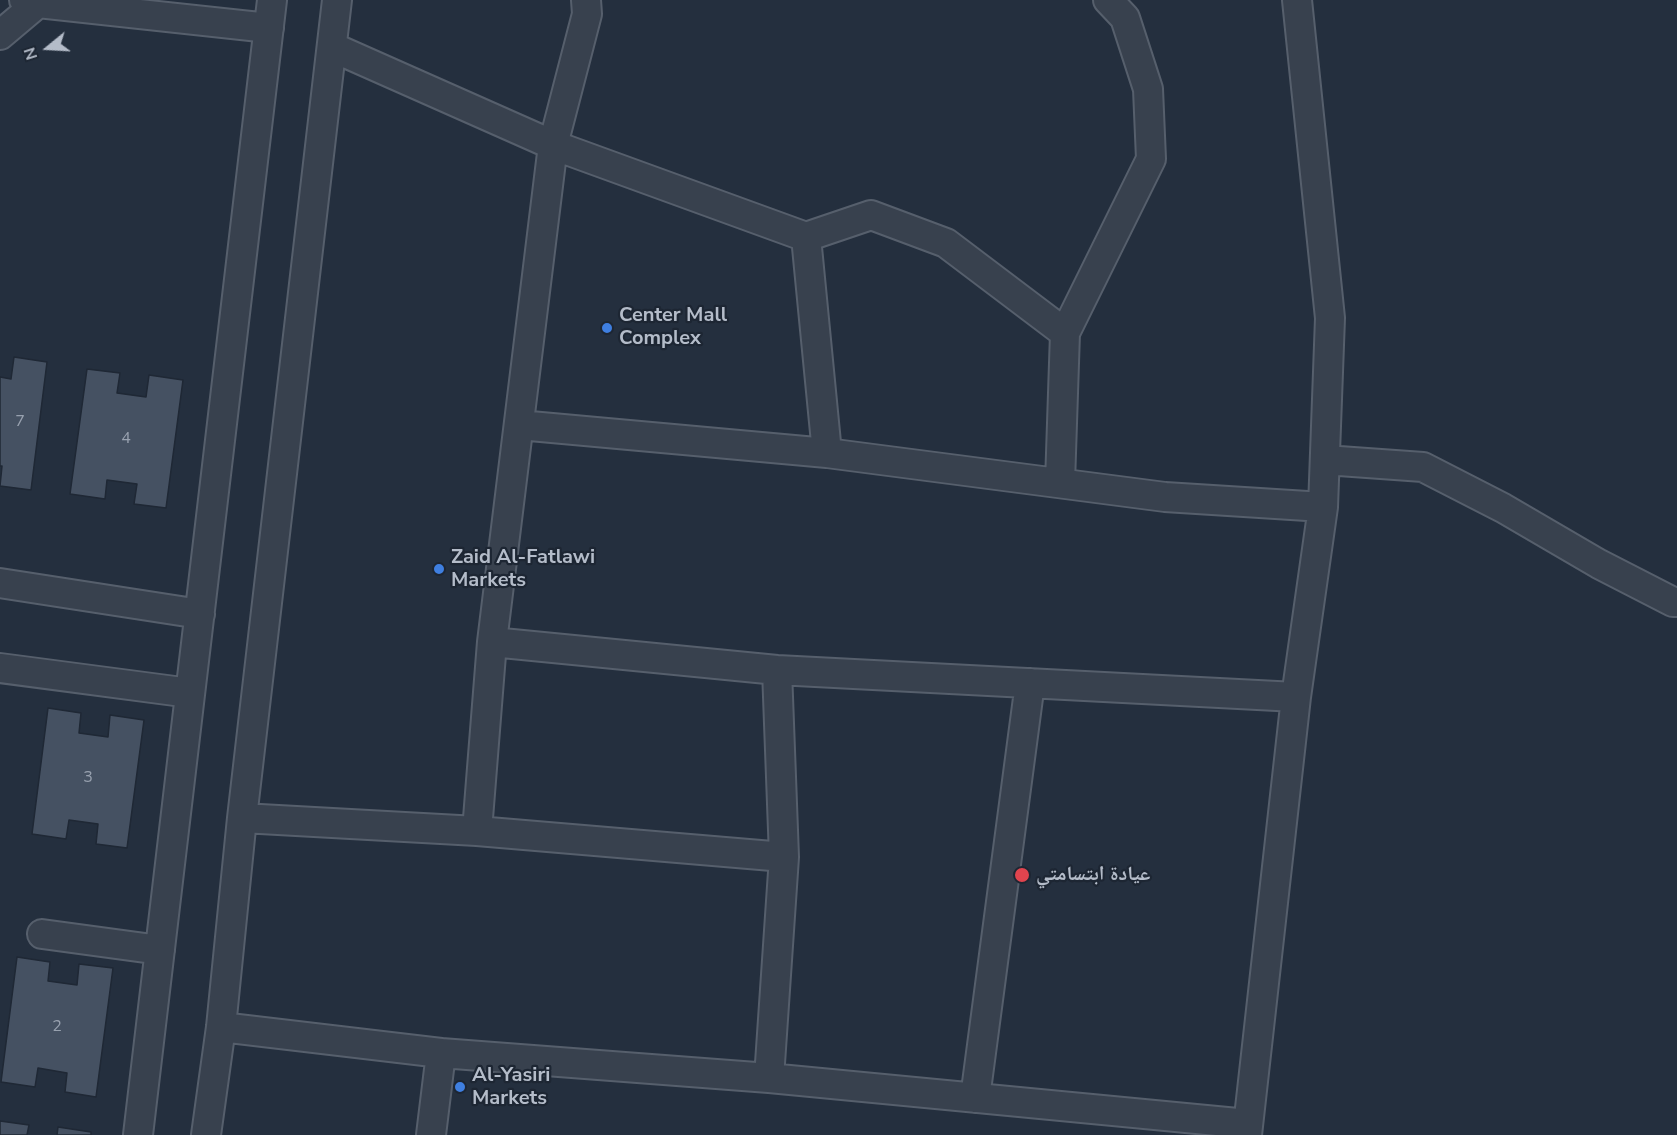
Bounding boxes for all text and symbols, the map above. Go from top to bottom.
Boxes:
north arrow [18,18,78,78]
text: N [19,44,43,63]
place label: Center Mall Complex [619,304,727,351]
marker: Center Mall Complex [600,321,614,335]
house number: 7 [15,412,25,432]
house number: 4 [121,429,131,449]
place label: Zaid Al-Fatlawi Markets [451,546,595,593]
marker: Zaid Al-Fatlawi Markets [432,562,446,576]
house number: 3 [83,768,93,788]
place label: عيادة ابتسامتي [1036,863,1150,887]
marker: عيادة ابتسامتي [1013,866,1031,884]
house number: 2 [52,1017,62,1037]
place label: Al-Yasiri Markets [472,1064,550,1111]
marker: Al-Yasiri Markets [453,1080,467,1094]

